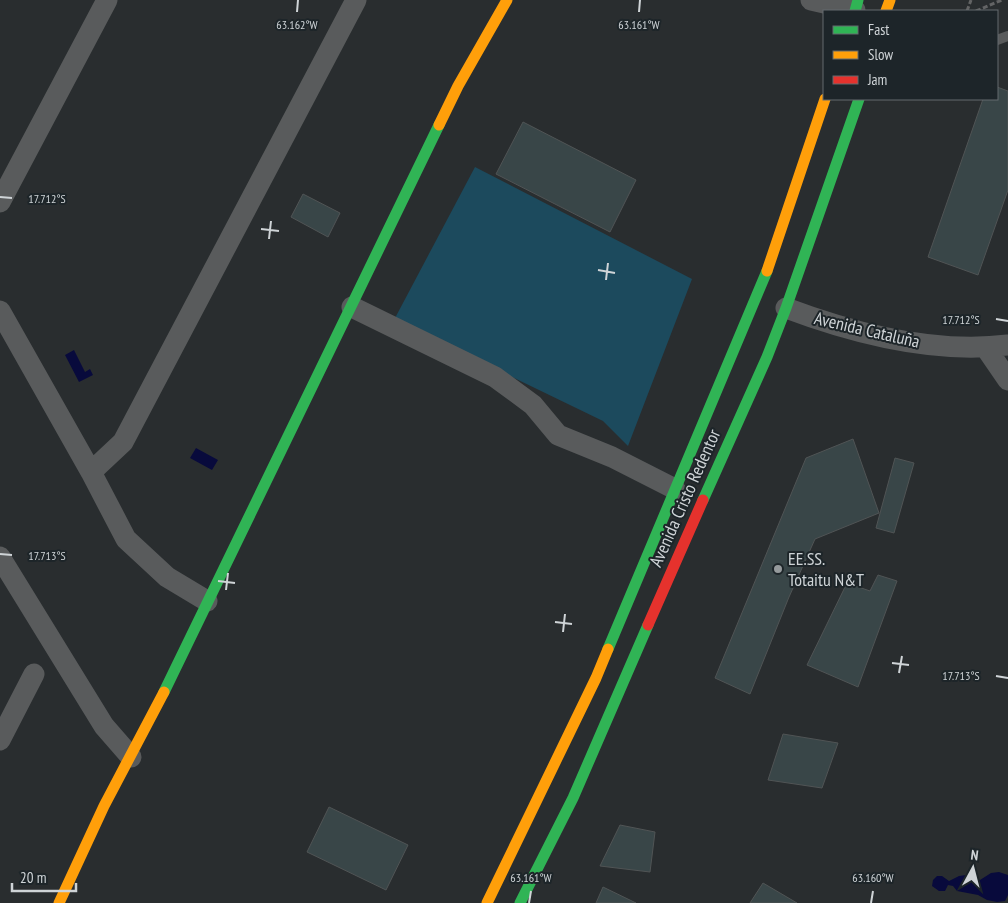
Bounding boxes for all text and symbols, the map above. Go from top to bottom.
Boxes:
legend [823,10,998,100]
text: 63.162°W [276,17,318,32]
text: 63.161°W [618,17,660,32]
text: Fast [868,20,889,39]
text: Slow [868,45,893,64]
text: Jam [867,70,887,89]
text: 17.712°S [28,191,66,206]
street label: Avenida Cataluña [812,306,922,353]
text: 17.712°S [942,312,980,327]
street label: Avenida Cristo Redentor [644,425,725,570]
place label: EE.SS. Totaitu N&T [788,547,864,591]
text: 17.713°S [28,548,66,563]
marker: EE.SS. Totaitu N&T [772,563,784,575]
text: 17.713°S [942,668,980,683]
north arrow [948,843,998,893]
text: N [970,846,979,864]
scale bar [12,860,76,892]
text: 20 m [20,868,46,887]
text: 63.161°W [510,870,552,885]
text: 63.160°W [852,870,894,885]

